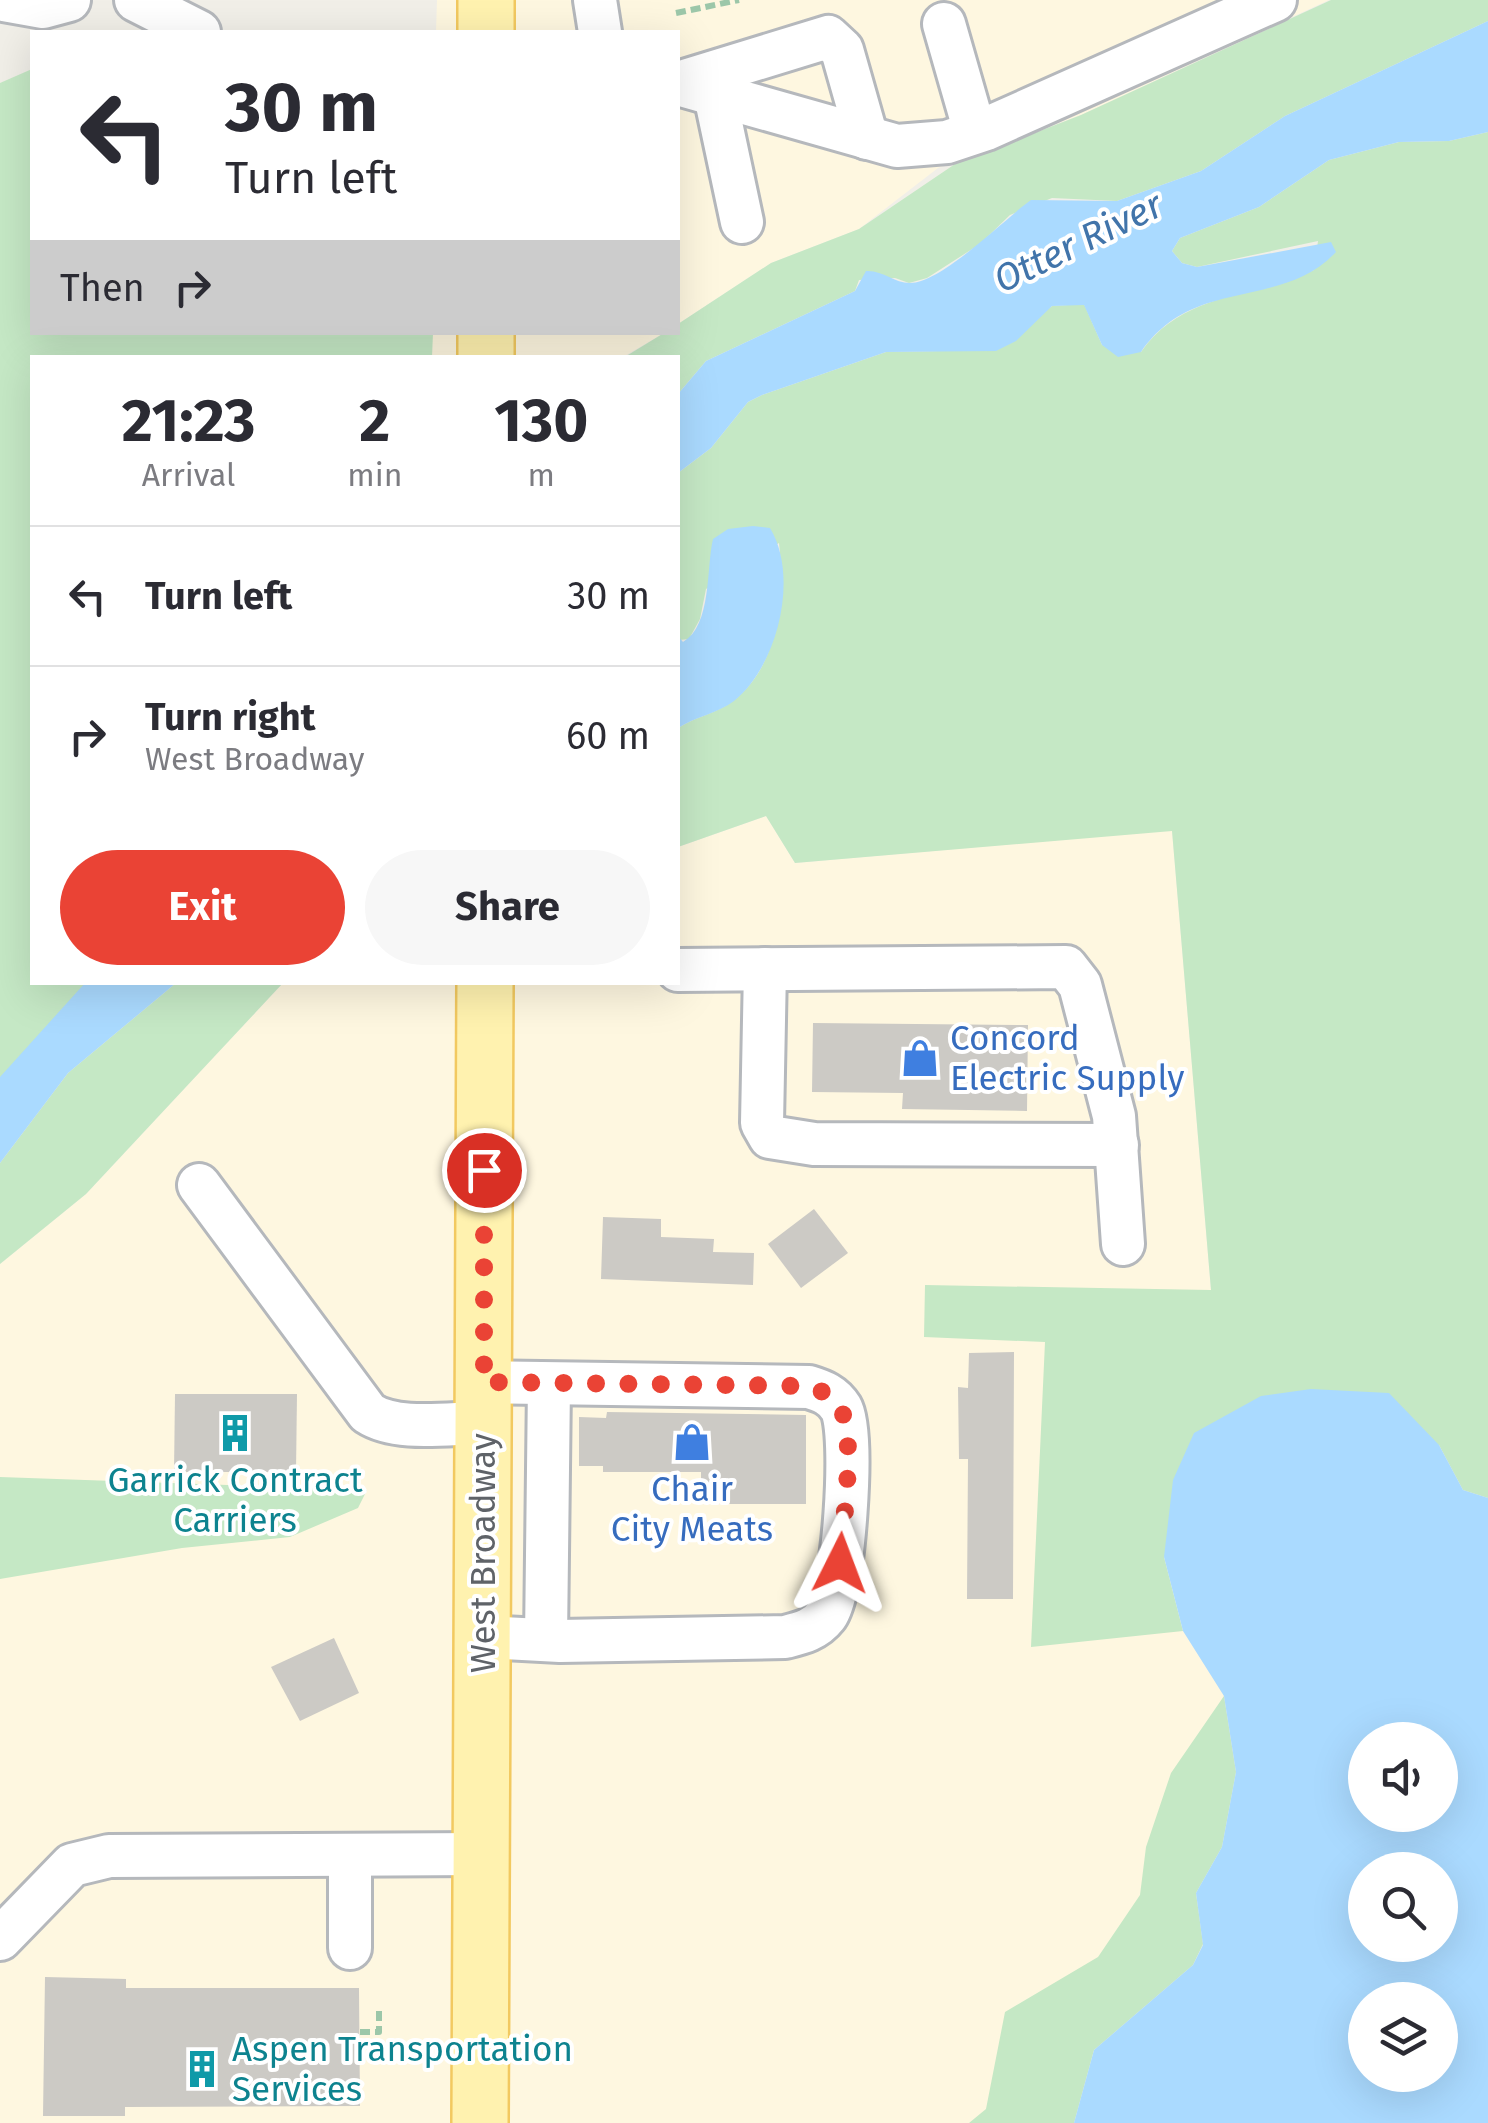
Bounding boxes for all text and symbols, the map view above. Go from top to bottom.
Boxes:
text: 30 m [225,66,378,150]
icon: left [60,70,190,200]
text: Turn left [225,151,397,205]
water label: Otter River [986,181,1171,303]
icon: right [165,260,220,315]
text: Then [60,265,145,311]
text: 21:23 [122,385,256,457]
text: 2 [359,385,390,457]
text: 130 [494,385,588,457]
text: Arrival [142,456,236,494]
text: min [347,456,402,494]
text: m [527,456,555,494]
icon: left [60,569,115,624]
text: Turn left [145,573,292,619]
text: 30 m [567,573,650,619]
text: Turn right [145,694,315,740]
icon: right [60,709,115,764]
text: 60 m [566,713,650,759]
text: West Broadway [145,740,365,778]
button: Exit [60,850,345,965]
button: Share [365,850,650,965]
place label: Concord Electric Supply [950,1017,1185,1099]
shop icon: Concord Electric Supply [899,1037,941,1079]
pin [442,1128,527,1213]
icon: arrive [457,1143,512,1198]
building icon: Garrick Contract Carriers [214,1412,256,1454]
shop icon: Chair City Meats [671,1421,713,1463]
street label: West Broadway [462,1433,504,1673]
place label: Garrick Contract Carriers [107,1459,363,1541]
place label: Chair City Meats [611,1468,773,1550]
position arrow [788,1511,892,1615]
map controls [1348,1722,1458,2092]
button: sound [1348,1722,1458,1832]
button: search [1348,1852,1458,1962]
button: layers [1348,1982,1458,2092]
place label: Aspen Transportation Services [232,2028,573,2110]
building icon: Aspen Transportation Services [181,2048,223,2090]

